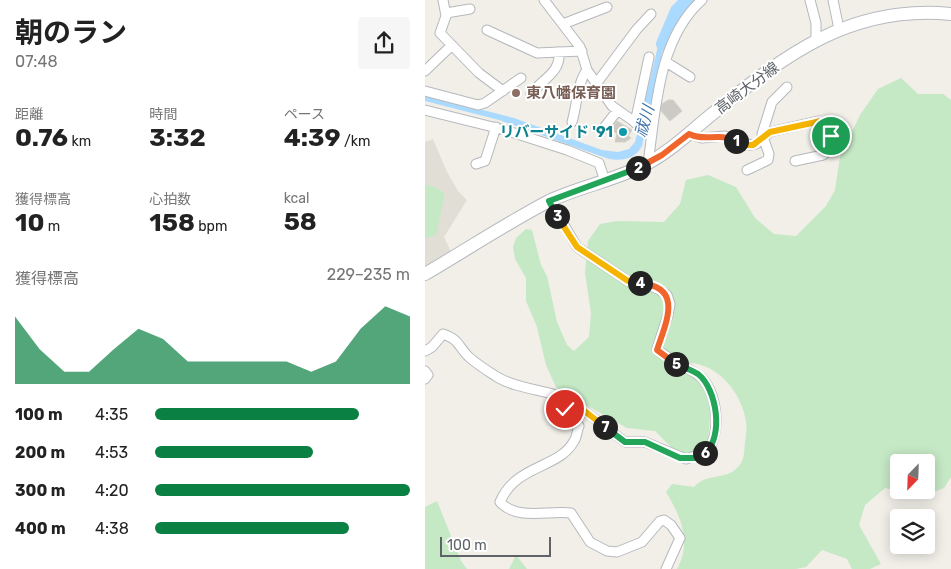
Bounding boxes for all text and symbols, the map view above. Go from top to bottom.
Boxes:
text: 朝のラン [15,16,127,49]
button: share [358,17,410,69]
text: 07:48 [15,52,58,71]
street label: 高崎大分線 [712,58,782,118]
place label: 東八幡保育園 [526,84,616,102]
marker: 東八幡保育園 [510,87,522,99]
water label: 祓川 [631,101,659,139]
text: 距離 [15,106,43,123]
text: 時間 [149,106,177,123]
text: ペース [284,106,325,123]
pin [810,115,852,157]
icon: arrive [817,122,845,150]
text: 0.76 [15,123,68,152]
text: 3:32 [149,123,206,152]
text: 4:39 [284,123,341,152]
place label: リバーサイド '91 [499,123,613,141]
marker: リバーサイド '91 [617,126,629,138]
pin: 1 [723,128,749,154]
text: km [68,133,91,150]
text: /km [341,133,370,150]
text: 1 [733,133,740,150]
pin: 2 [625,156,651,180]
text: 2 [634,160,643,177]
text: kcal [284,190,309,207]
text: 獲得標高 [15,191,71,208]
text: 心拍数 [149,191,191,208]
pin: 3 [545,204,569,228]
text: 58 [284,207,317,236]
text: 10 [15,208,44,237]
text: 158 [149,208,195,237]
text: 3 [553,208,562,225]
text: m [44,218,60,235]
text: bpm [195,218,227,235]
text: 229–235 m [327,265,410,284]
text: 獲得標高 [15,269,79,288]
pin: 4 [627,270,653,296]
text: 4 [636,275,645,292]
pin: 5 [663,352,689,376]
text: 5 [672,356,681,373]
pin [544,388,586,430]
icon: check [551,395,579,423]
text: 100 m [15,405,63,424]
text: 4:35 [95,405,128,424]
pin: 7 [593,414,617,440]
text: 7 [601,419,610,436]
pin: 6 [693,440,717,466]
text: 200 m [15,443,65,462]
text: 4:53 [95,443,128,462]
text: 6 [701,445,710,462]
north arrow [890,454,935,499]
map controls [890,454,935,554]
text: 300 m [15,481,65,500]
text: 4:20 [95,481,129,500]
button: layers [890,509,935,554]
text: 400 m [15,519,66,538]
text: 4:38 [95,519,129,538]
scale bar [440,534,551,557]
text: 100 m [447,537,487,554]

